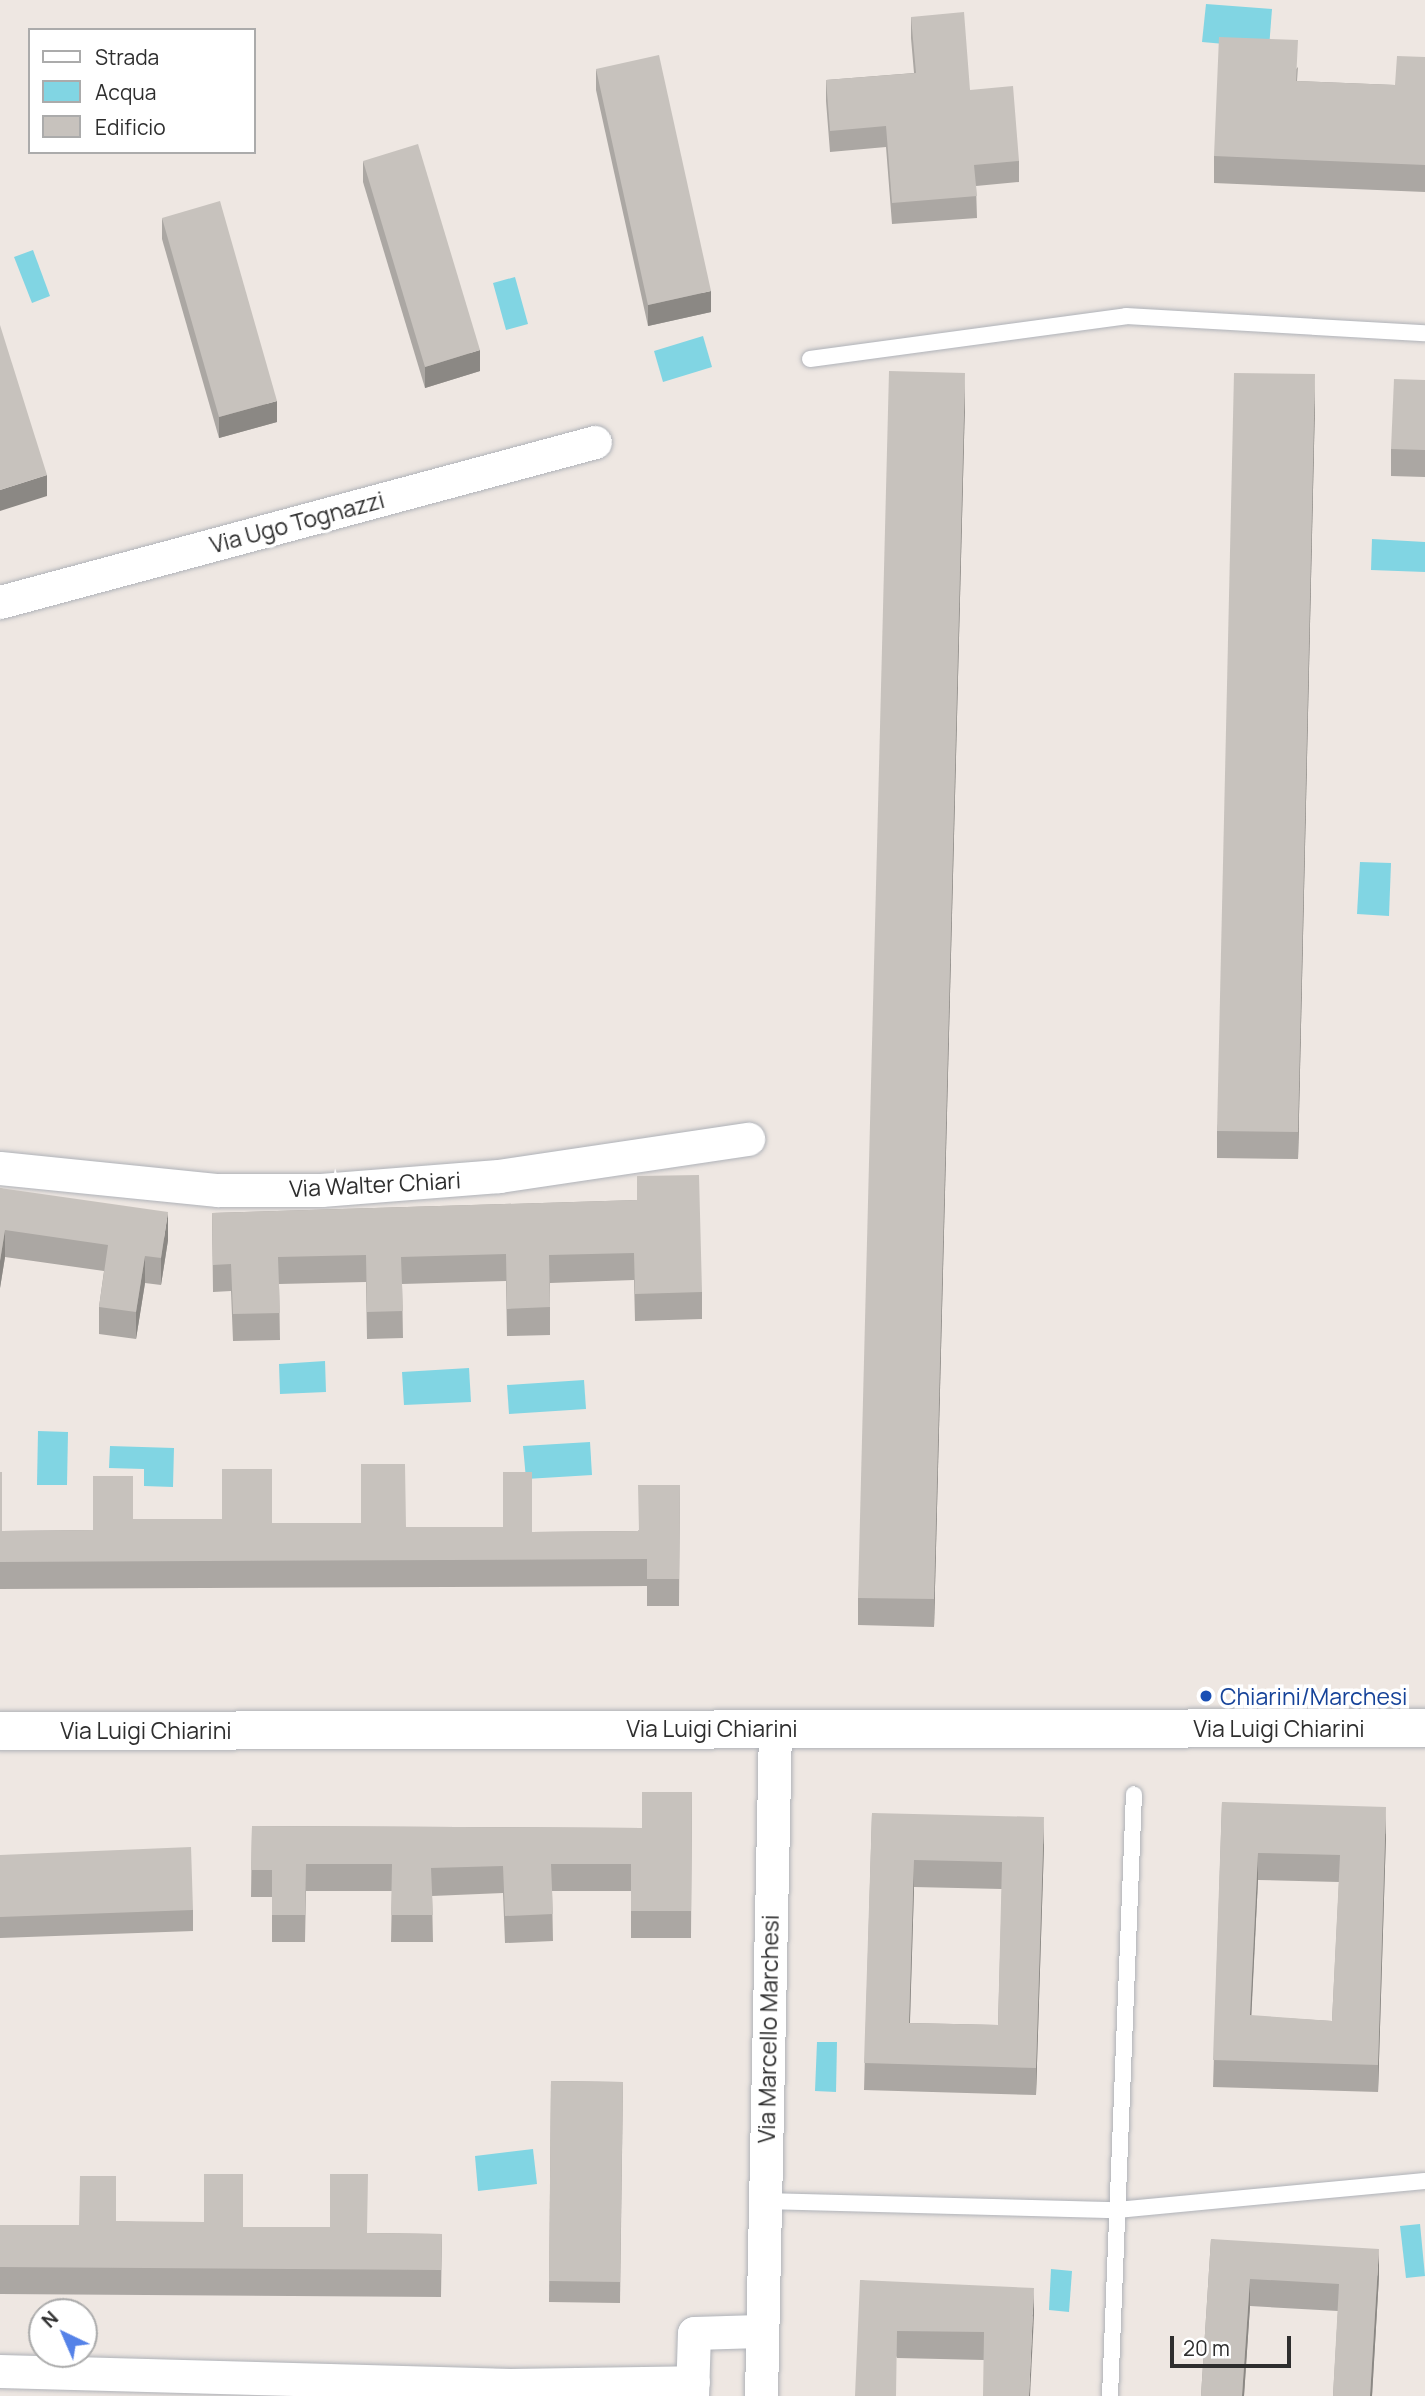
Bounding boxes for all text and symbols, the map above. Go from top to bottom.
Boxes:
legend [28,28,256,154]
text: Strada [95,43,159,71]
text: Acqua [95,78,157,106]
text: Edificio [95,113,166,141]
street label: Via Ugo Tognazzi [207,485,387,559]
street label: Via Walter Chiari [288,1166,462,1202]
place label: Chiarini/Marchesi [1220,1682,1407,1710]
marker: Chiarini/Marchesi [1198,1688,1214,1704]
street label: Via Luigi Chiarini [626,1714,798,1742]
street label: Via Luigi Chiarini [1193,1714,1365,1742]
street label: Via Luigi Chiarini [60,1716,232,1744]
street label: Via Marcello Marchesi [752,1914,784,2144]
north arrow [28,2298,98,2368]
text: N [36,2305,64,2333]
scale bar [1173,2322,1294,2366]
text: 20 m [1183,2334,1230,2362]

